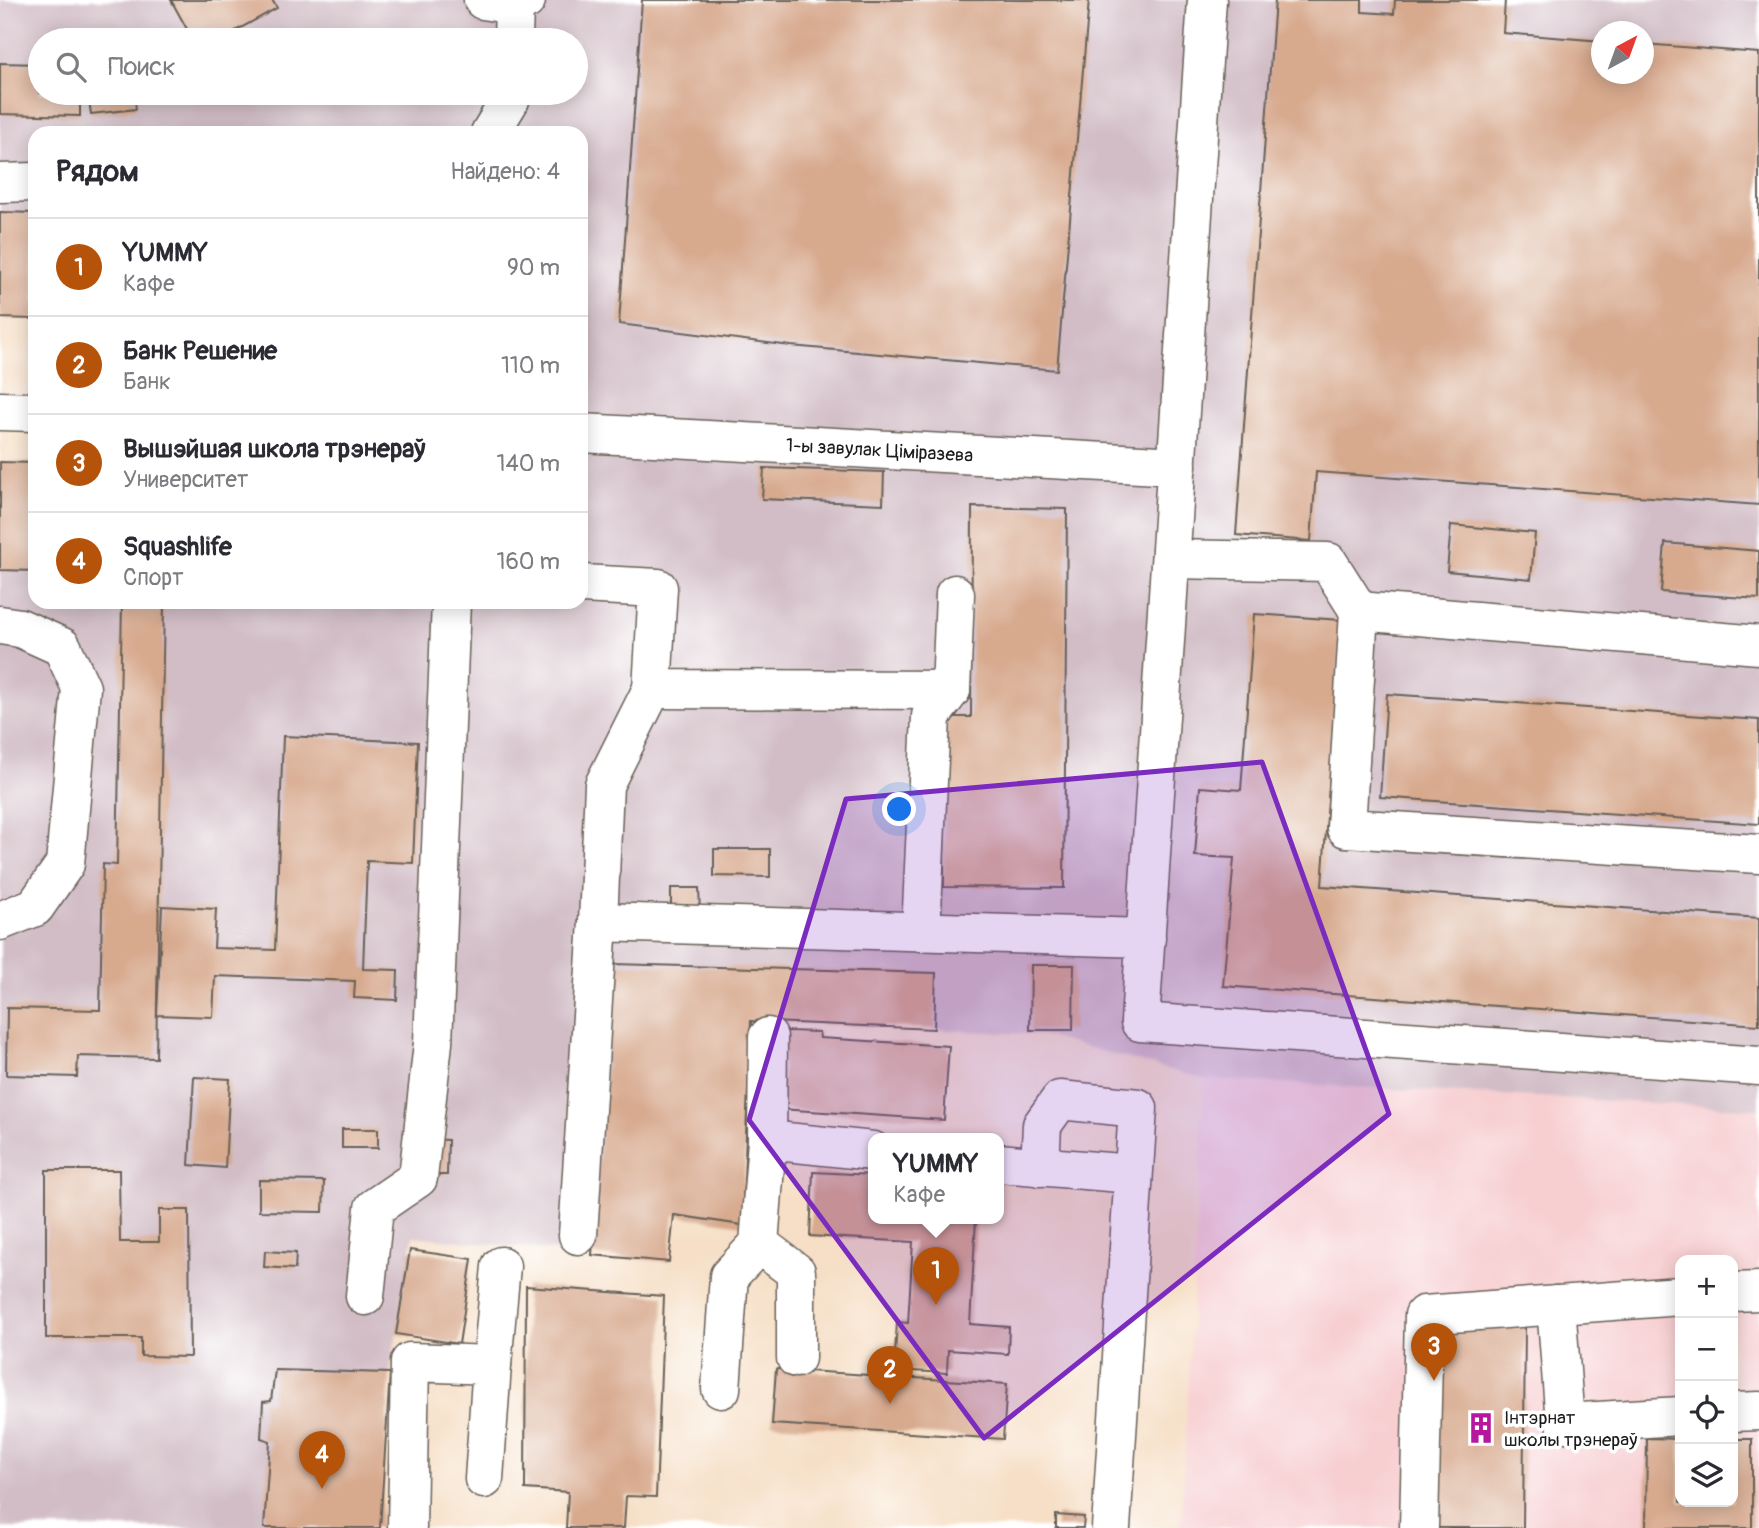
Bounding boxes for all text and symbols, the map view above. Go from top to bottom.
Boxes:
north arrow [1591,21,1654,84]
search box [28,28,588,105]
icon: search [52,48,90,86]
text: Поиск [108,51,176,83]
text: Рядом [56,153,139,190]
text: Найдено: 4 [450,157,560,186]
text: YUMMY [123,237,208,269]
text: 1 [75,253,84,282]
text: 90 m [507,253,560,282]
text: Кафе [123,269,175,298]
text: Банк Решение [123,335,277,367]
text: 2 [73,351,85,380]
text: 110 m [501,351,560,380]
text: Банк [123,367,171,396]
text: Вышэйшая школа трэнераў [123,433,425,465]
street label: 1-ы завулак Ціміразева [785,433,974,468]
text: 3 [73,449,85,478]
text: 140 m [497,449,560,478]
text: Университет [123,465,248,494]
text: Squashlife [123,531,232,563]
text: 4 [72,547,86,576]
text: 160 m [496,547,560,576]
text: Спорт [123,563,184,592]
your location [882,792,916,826]
popup [868,1133,1004,1224]
text: YUMMY [894,1148,978,1180]
text: Кафе [894,1180,945,1209]
pin: 1 [913,1247,959,1305]
map controls [1675,1255,1738,1507]
button: + [1675,1255,1738,1318]
button: − [1675,1318,1738,1381]
pin: 3 [1411,1323,1457,1381]
pin: 2 [867,1346,913,1404]
button: locate [1675,1381,1738,1444]
place label: Інтэрнат школы трэнераў [1504,1406,1637,1452]
building icon: Інтэрнат школы трэнераў [1464,1411,1498,1445]
pin: 4 [299,1431,345,1489]
button: layers [1675,1444,1738,1507]

